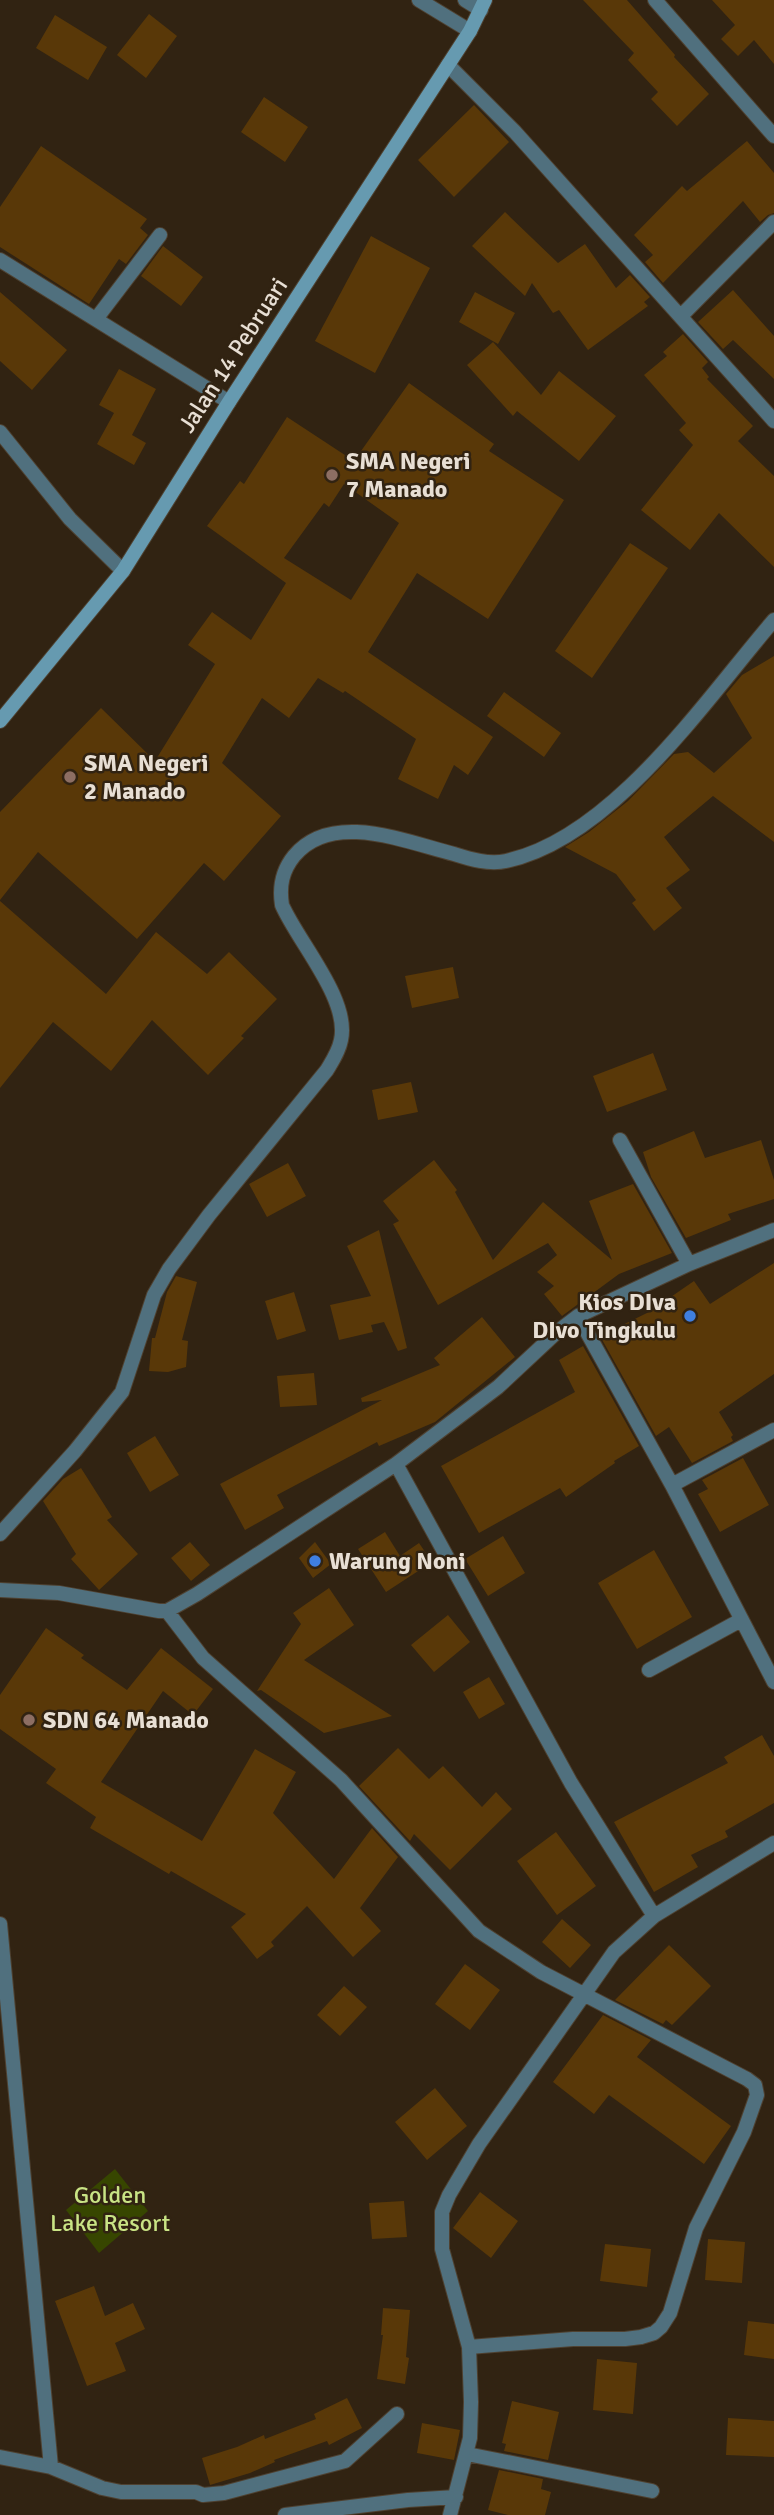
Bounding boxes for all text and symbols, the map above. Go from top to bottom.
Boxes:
street label: Jalan 14 Pebruari [172,272,294,438]
place label: SMA Negeri 7 Manado [346,446,470,504]
marker: SMA Negeri 7 Manado [324,467,340,483]
place label: SMA Negeri 2 Manado [84,748,208,806]
marker: SMA Negeri 2 Manado [62,769,78,785]
place label: Kios DIva DIvo Tingkulu [532,1287,676,1345]
marker: Kios DIva DIvo Tingkulu [682,1308,698,1324]
place label: Warung Noni [329,1546,466,1576]
marker: Warung Noni [307,1553,323,1569]
place label: SDN 64 Manado [43,1705,209,1735]
marker: SDN 64 Manado [21,1712,37,1728]
park label: Golden Lake Resort [50,2180,170,2238]

